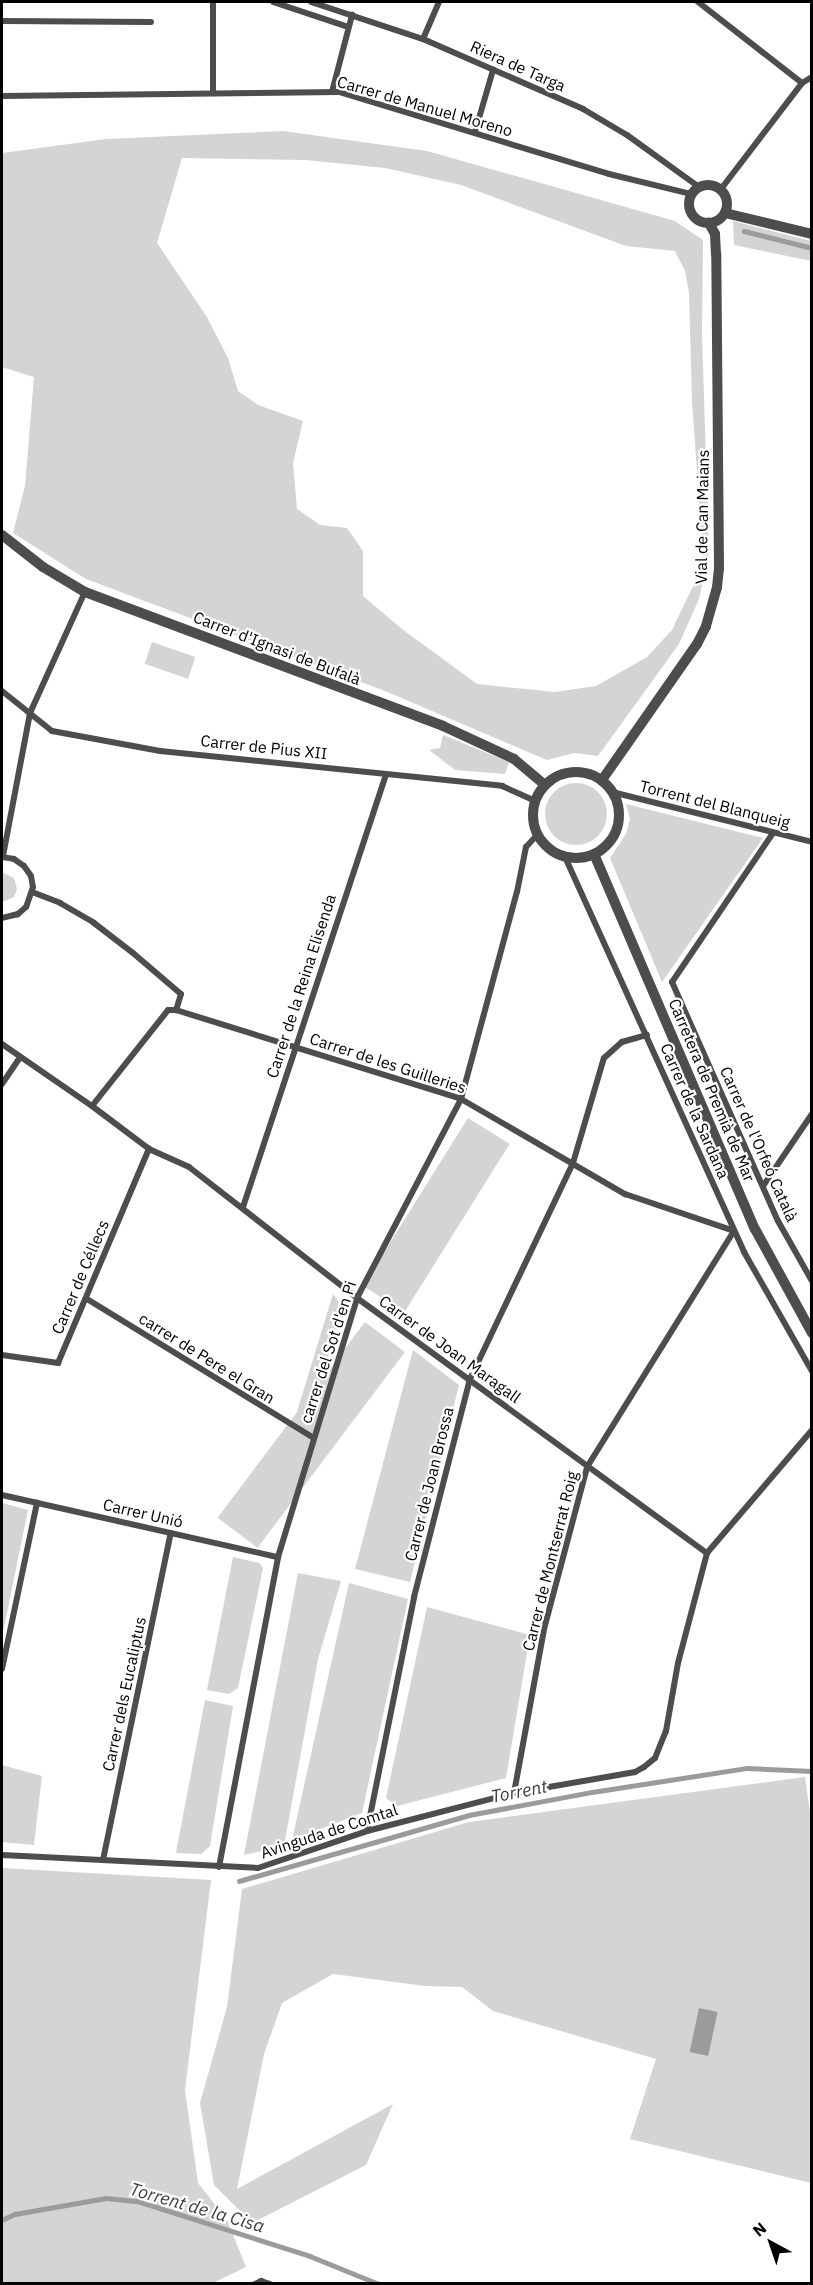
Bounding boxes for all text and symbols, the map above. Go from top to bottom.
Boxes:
street label: Riera de Targa [467,36,569,96]
street label: Carrer de Manuel Moreno [335,72,515,140]
street label: Vial de Can Maians [691,450,713,584]
street label: Carrer d'Ignasi de Bufalà [191,607,363,689]
street label: Carrer de Pius XII [200,731,328,763]
street label: Torrent del Blanqueig [638,776,792,832]
street label: Carrer de la Reina Elisenda [262,892,340,1080]
street label: Carretera de Premià de Mar [665,996,759,1184]
street label: Carrer de les Guilleries [307,1029,469,1097]
street label: Carrer de la Sardana [657,1040,733,1182]
street label: Carrer de l'Orfeó Català [716,1063,802,1225]
street label: Carrer de Céllecs [47,1217,113,1337]
street label: carrer del Sot d'en Pi [296,1278,360,1426]
street label: Carrer de Joan Maragall [375,1291,525,1407]
street label: carrer de Pere el Gran [136,1308,278,1408]
street label: Carrer de Joan Brossa [401,1405,457,1563]
street label: Carrer de Montserrat Roig [518,1469,582,1653]
street label: Carrer Unió [101,1494,185,1532]
street label: Carrer dels Eucaliptus [98,1615,150,1773]
water label: Torrent [489,1776,549,1808]
street label: Avinguda de Comtal [258,1800,400,1862]
water label: Torrent de la Cisa [127,2178,267,2238]
north arrow [741,2213,801,2273]
text: N [749,2218,770,2241]

